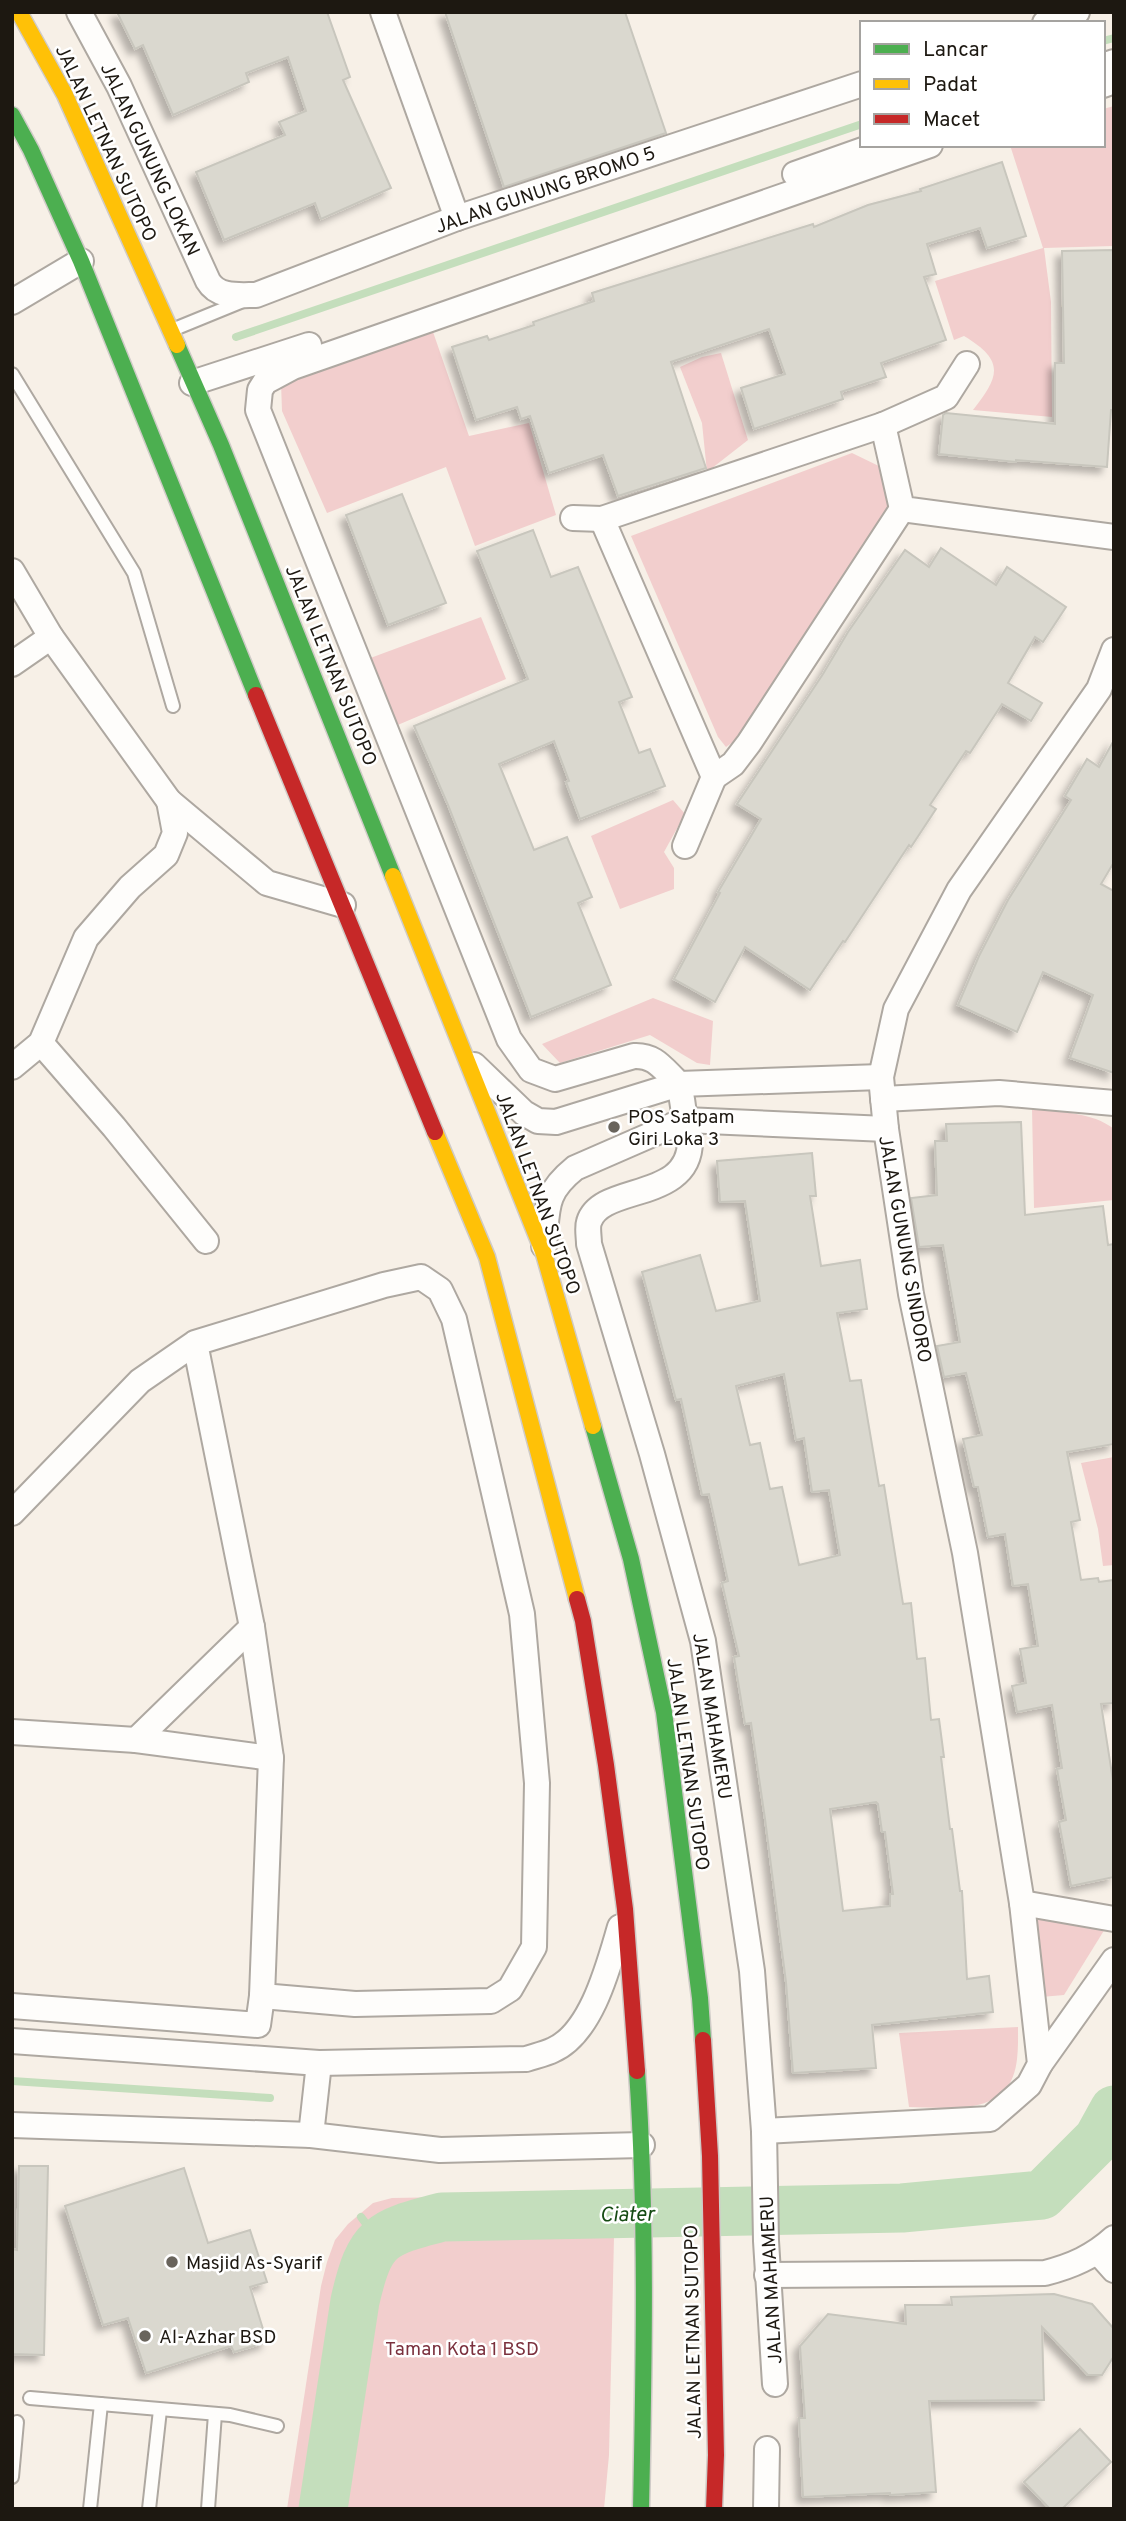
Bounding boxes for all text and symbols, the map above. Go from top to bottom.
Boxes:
legend [860,21,1105,147]
text: Lancar [923,37,988,64]
street label: JALAN LETNAN SUTOPO [49,42,161,246]
street label: JALAN GUNUNG LOKAN [94,60,204,260]
text: Padat [923,72,978,99]
text: Macet [923,107,980,134]
street label: JALAN GUNUNG BROMO 5 [432,142,659,240]
street label: JALAN LETNAN SUTOPO [279,562,381,770]
street label: JALAN LETNAN SUTOPO [489,1089,585,1299]
place label: POS Satpam Giri Loka 3 [628,1106,735,1152]
marker: POS Satpam Giri Loka 3 [606,1119,622,1135]
street label: JALAN GUNUNG SINDORO [872,1134,936,1365]
street label: JALAN MAHAMERU [686,1631,736,1801]
street label: JALAN LETNAN SUTOPO [660,1656,714,1872]
street label: JALAN MAHAMERU [756,2195,788,2365]
water label: Ciater [599,2201,657,2229]
street label: JALAN LETNAN SUTOPO [680,2225,708,2439]
place label: Masjid As-Syarif [186,2252,323,2276]
marker: Masjid As-Syarif [164,2254,180,2270]
place label: Al-Azhar BSD [159,2326,276,2350]
marker: Al-Azhar BSD [137,2328,153,2344]
park label: Taman Kota 1 BSD [385,2338,539,2362]

